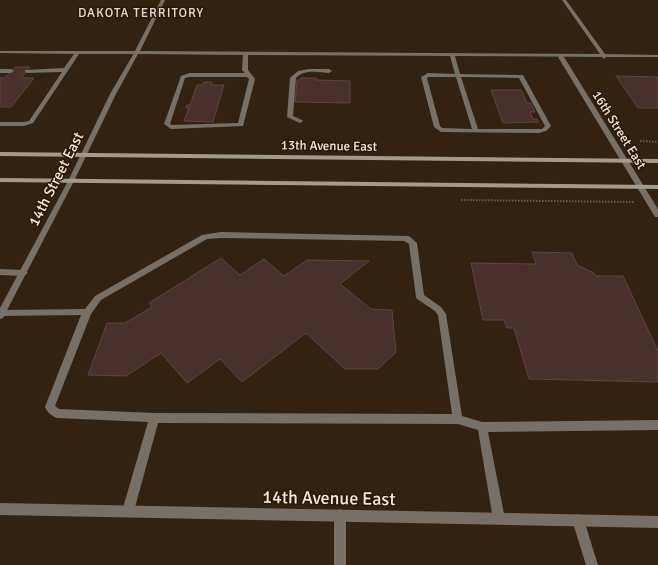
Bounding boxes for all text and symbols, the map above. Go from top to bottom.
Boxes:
district label: DAKOTA TERRITORY [78,5,204,21]
street label: 16th Street East [589,88,650,173]
street label: 14th Street East [25,129,87,229]
street label: 13th Avenue East [281,137,378,155]
street label: 14th Avenue East [262,486,396,510]

